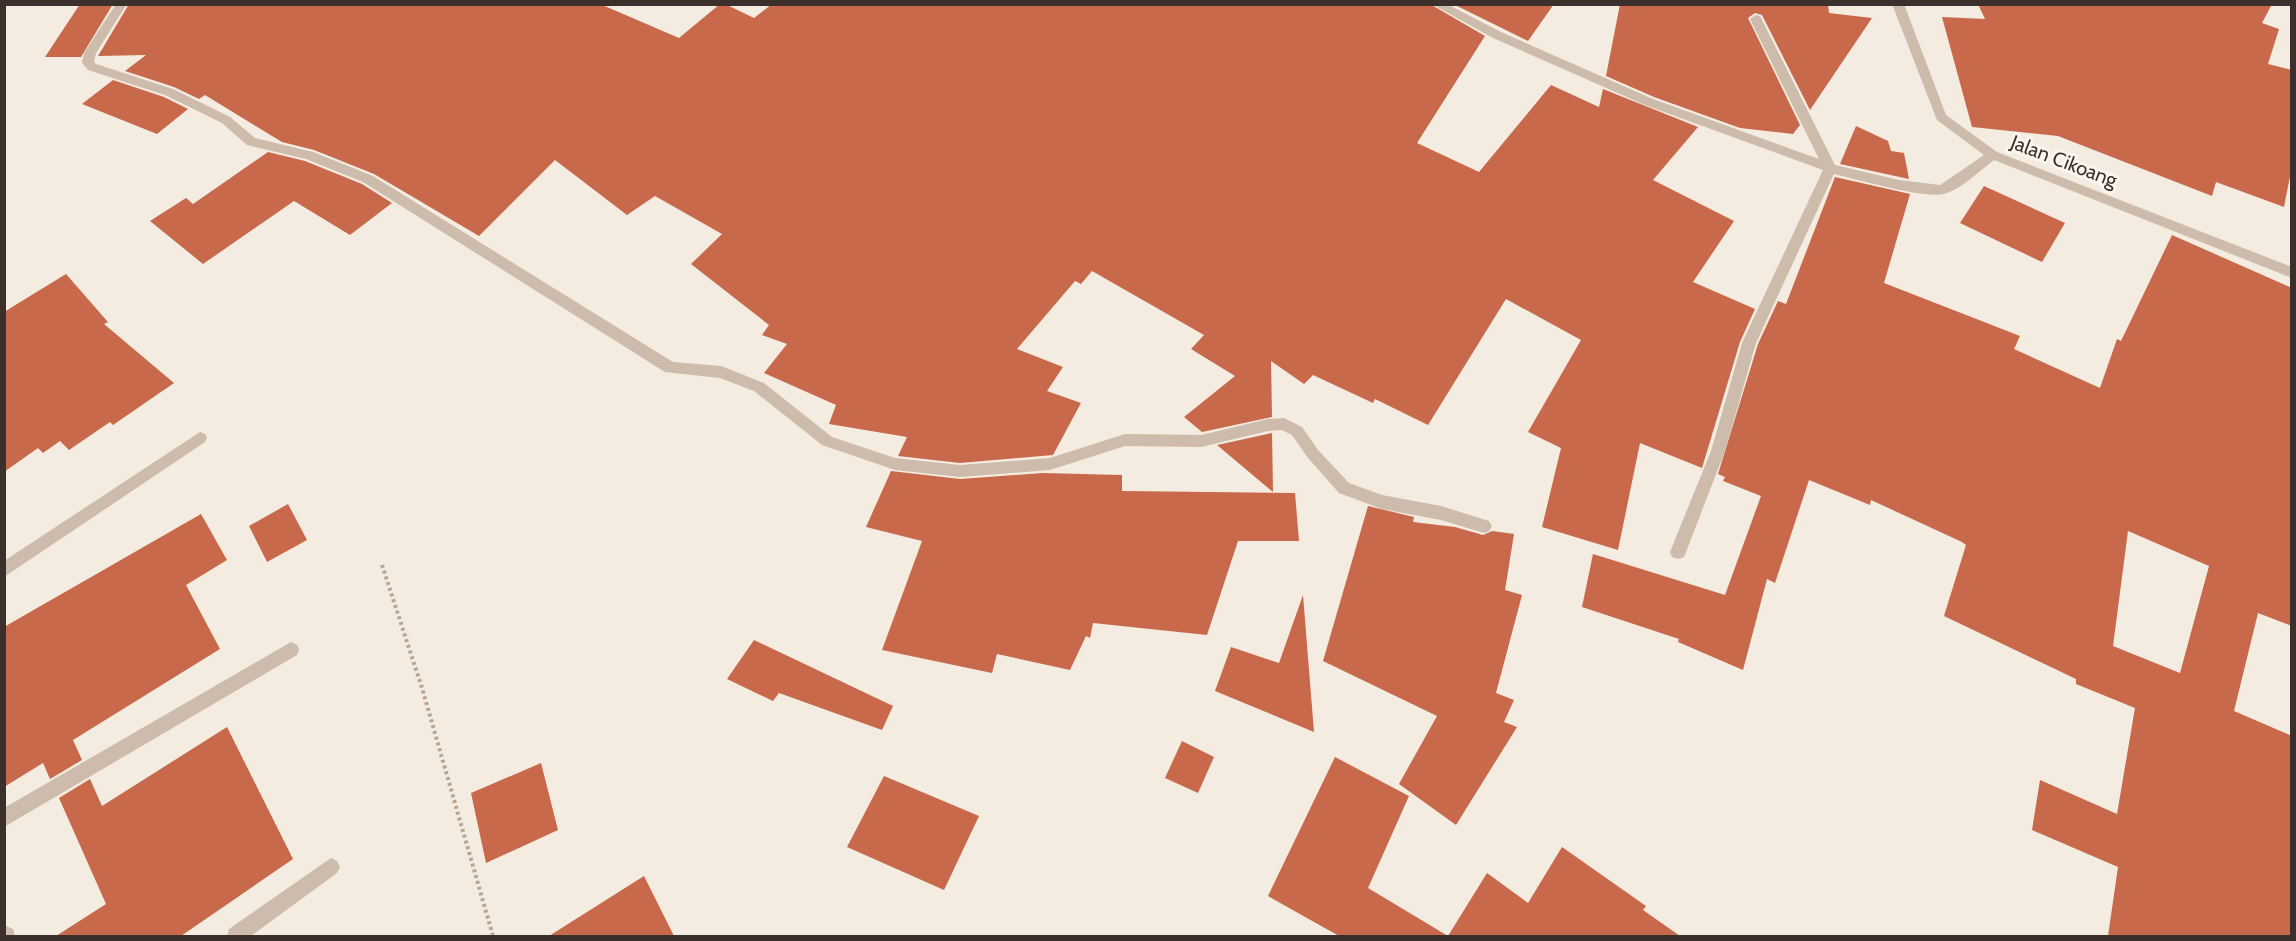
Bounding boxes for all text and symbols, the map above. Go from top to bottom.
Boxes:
street label: Jalan Cikoang [2007,129,2122,193]

